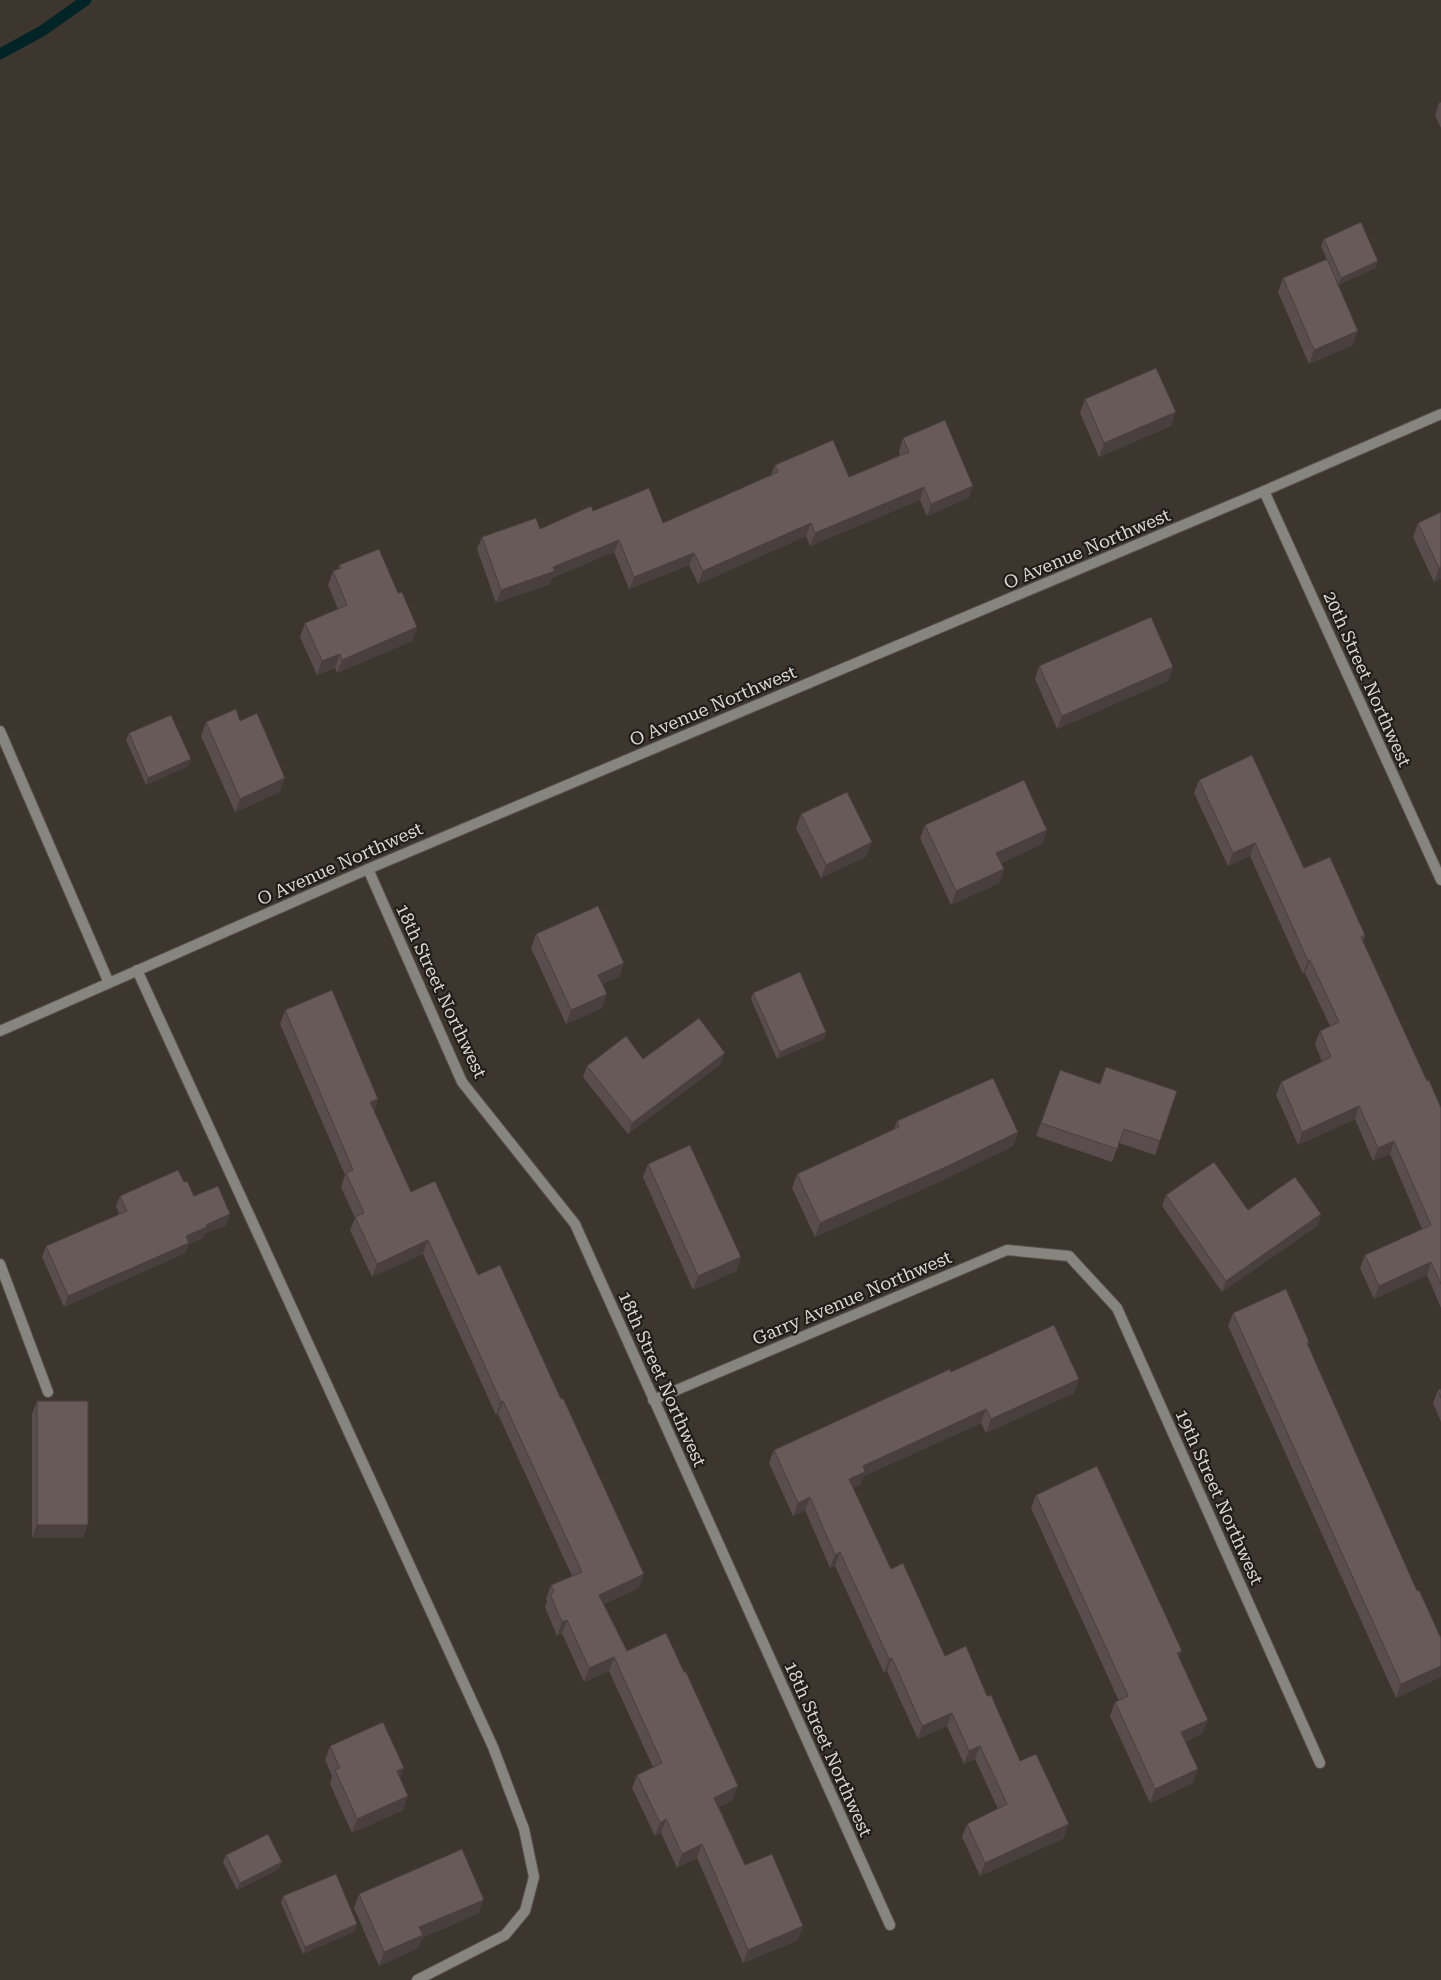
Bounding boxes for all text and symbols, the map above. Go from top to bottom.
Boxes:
street label: O Avenue Northwest [1000,504,1173,593]
street label: 20th Street Northwest [1319,588,1416,770]
street label: O Avenue Northwest [626,661,799,750]
street label: O Avenue Northwest [254,817,426,909]
street label: 18th Street Northwest [392,900,491,1082]
street label: Garry Avenue Northwest [749,1246,955,1349]
street label: 18th Street Northwest [614,1288,711,1470]
street label: 19th Street Northwest [1171,1406,1268,1588]
street label: 18th Street Northwest [780,1658,877,1840]

